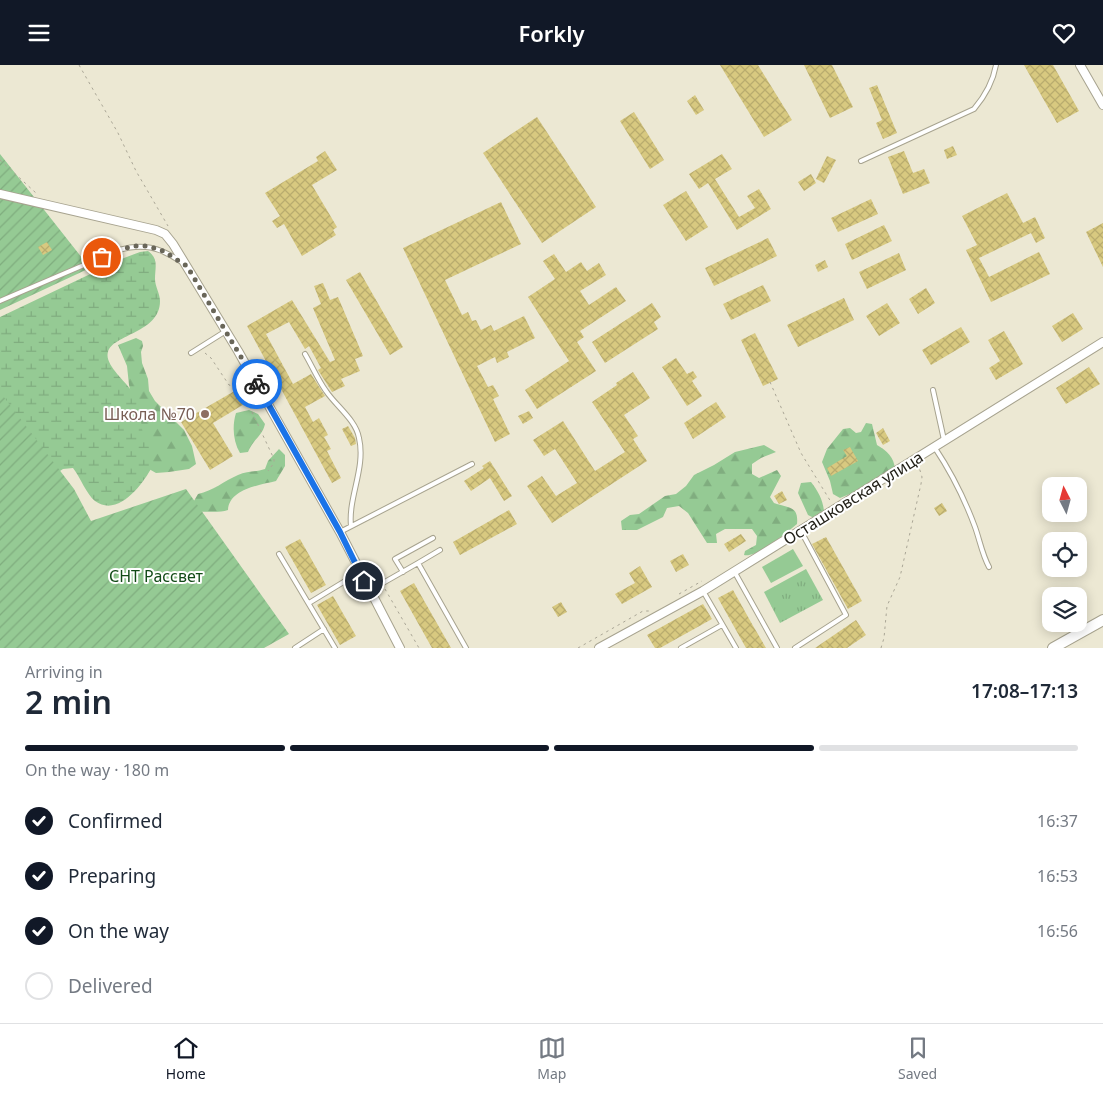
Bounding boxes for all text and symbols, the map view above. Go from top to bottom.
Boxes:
text: Forkly [518,18,585,48]
icon: menu [25,19,53,47]
icon: heart [1050,19,1078,47]
pin [81,236,123,278]
icon: bag [88,243,116,271]
courier [232,359,282,409]
icon: bike [243,370,271,398]
place label: Школа №70 [104,403,195,425]
marker: Школа №70 [199,408,211,420]
street label: Осташковская улица [779,446,927,550]
north arrow [1042,477,1088,523]
map controls [1042,477,1087,632]
button: locate [1042,532,1087,577]
pin [343,560,385,602]
park label: СНТ Рассвет [109,565,204,587]
icon: home [350,567,378,595]
button: layers [1042,587,1087,632]
text: Arriving in [25,661,103,683]
text: 17:08–17:13 [971,678,1078,704]
text: 2 min [25,680,112,723]
text: On the way · 180 m [25,759,169,781]
icon: check [25,807,53,835]
text: Confirmed [68,808,163,834]
text: 16:37 [1037,810,1078,832]
icon: check [25,862,53,890]
text: Preparing [68,863,156,889]
text: 16:53 [1037,865,1078,887]
icon: check [25,917,53,945]
text: On the way [68,918,169,944]
text: 16:56 [1037,920,1078,942]
text: Delivered [68,973,153,999]
tab: Home [166,1034,206,1083]
tab: Map [537,1034,566,1083]
tab: Saved [898,1034,937,1083]

